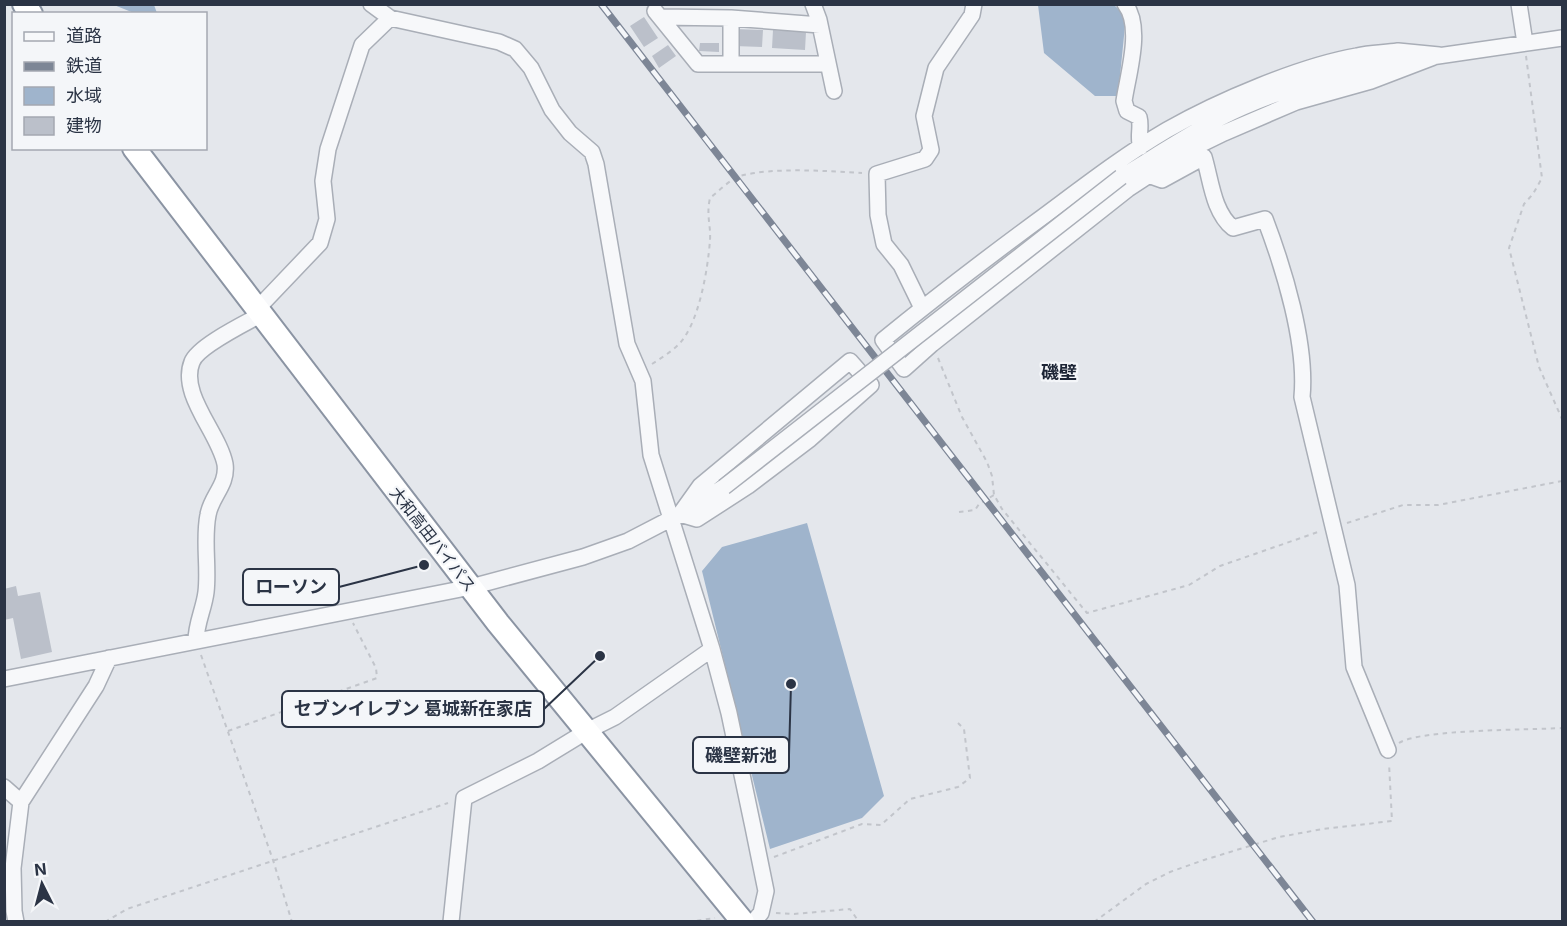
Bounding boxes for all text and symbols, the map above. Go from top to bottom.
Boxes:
legend [12,12,207,150]
text: 道路 [66,25,102,46]
text: 鉄道 [66,55,102,76]
text: 水域 [66,85,102,106]
text: 建物 [66,115,102,136]
district label: 磯壁 [1041,362,1077,383]
street label: 大和高田バイパス [386,483,480,595]
callout: ローソン [243,569,339,605]
text: ローソン [255,576,327,597]
callout: セブンイレブン 葛城新在家店 [282,691,544,727]
text: セブンイレブン 葛城新在家店 [294,698,532,719]
callout: 磯壁新池 [693,737,789,773]
text: 磯壁新池 [705,745,777,766]
north arrow [12,854,72,914]
text: N [33,858,48,880]

